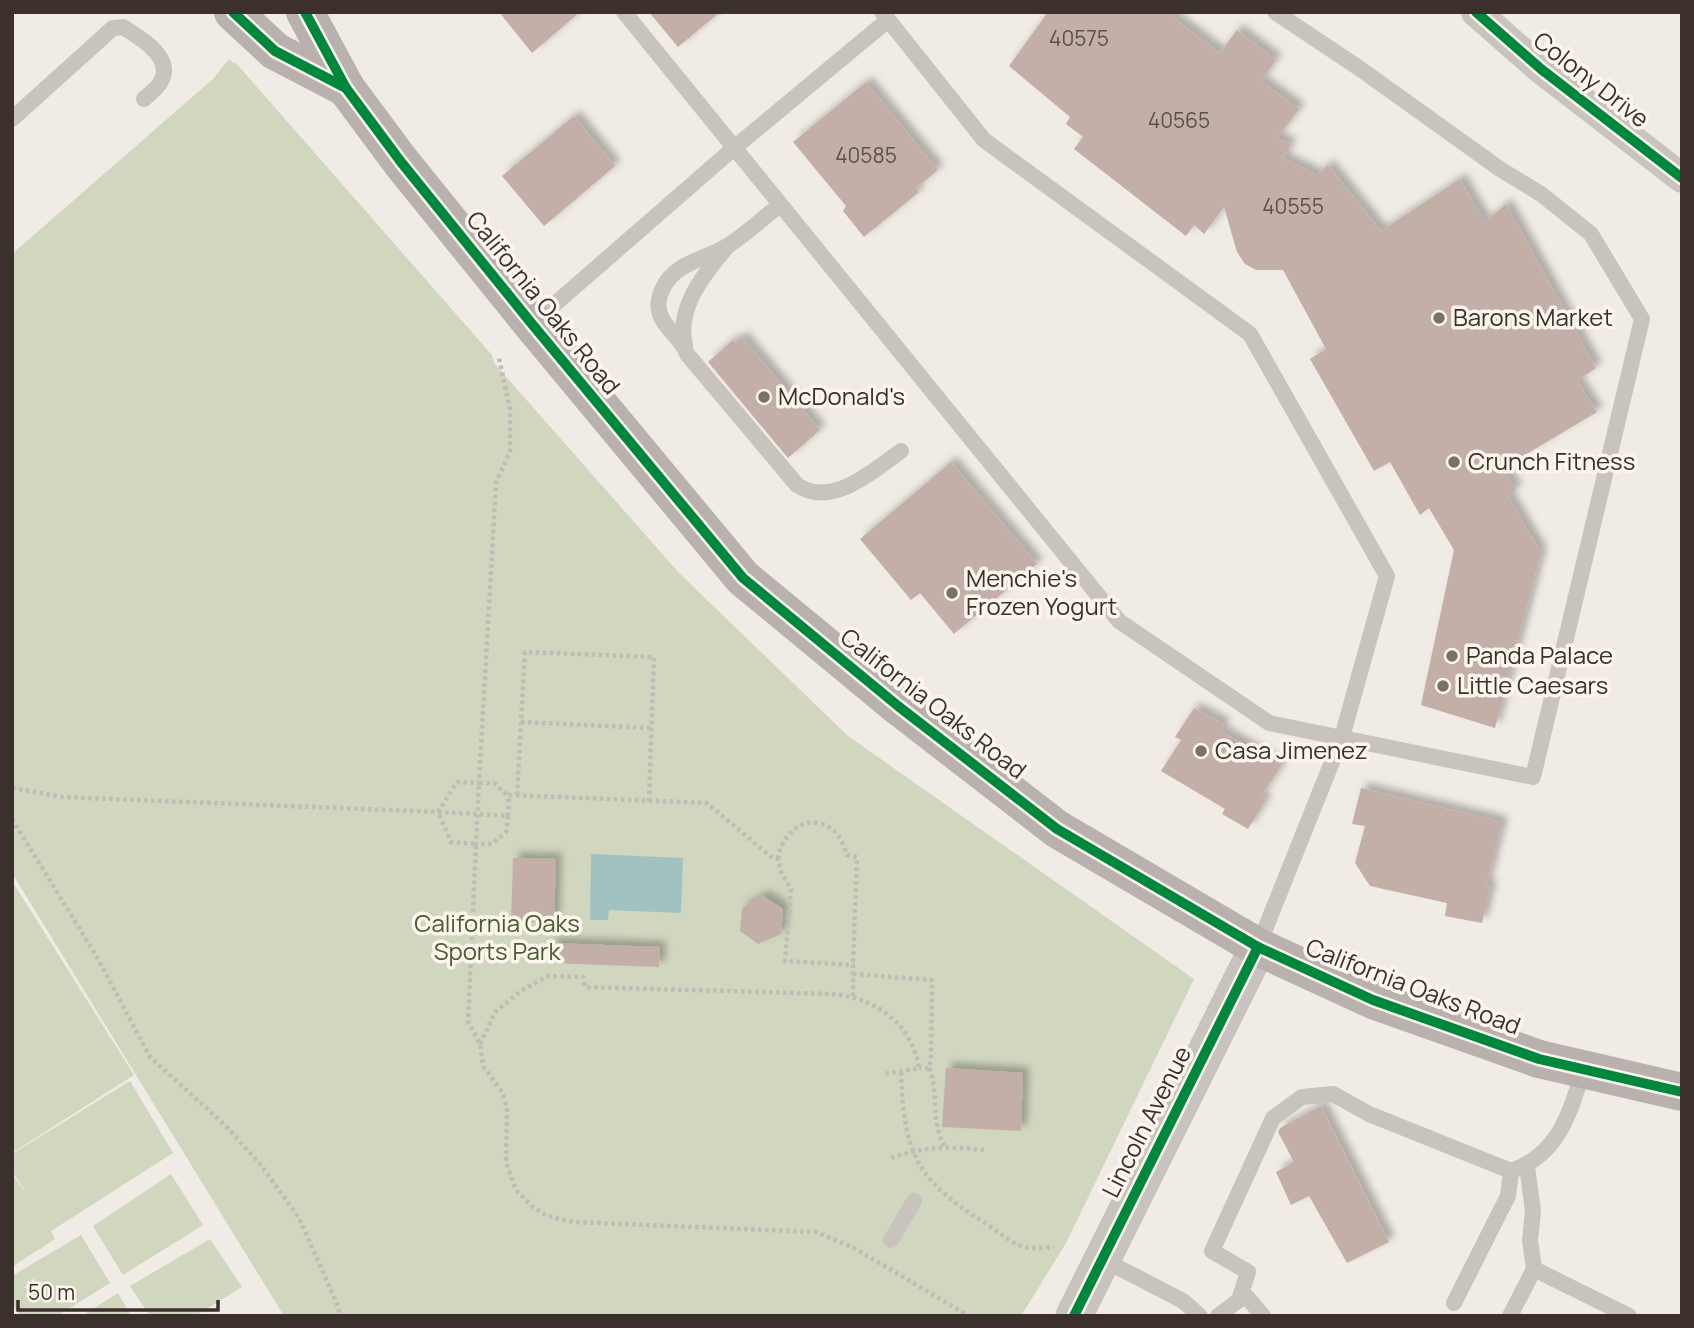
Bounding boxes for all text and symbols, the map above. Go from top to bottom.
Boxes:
street label: Colony Drive [1527,23,1657,134]
house number: 40575 [1049,24,1109,52]
house number: 40565 [1148,106,1210,134]
house number: 40585 [835,141,897,169]
house number: 40555 [1262,192,1324,220]
street label: California Oaks Road [460,203,628,401]
place label: Barons Market [1453,300,1613,333]
marker: Barons Market [1431,310,1447,326]
place label: McDonald's [778,379,905,412]
marker: McDonald's [756,389,772,405]
place label: Crunch Fitness [1468,444,1635,477]
marker: Crunch Fitness [1446,454,1462,470]
place label: Menchie's Frozen Yogurt [966,561,1117,622]
marker: Menchie's Frozen Yogurt [944,585,960,601]
street label: California Oaks Road [834,620,1034,786]
place label: Panda Palace [1466,638,1613,671]
marker: Panda Palace [1444,648,1460,664]
place label: Little Caesars [1457,668,1608,701]
marker: Little Caesars [1435,678,1451,694]
place label: Casa Jimenez [1215,733,1368,766]
marker: Casa Jimenez [1193,743,1209,759]
park label: California Oaks Sports Park [414,906,580,967]
street label: California Oaks Road [1302,929,1526,1042]
street label: Lincoln Avenue [1093,1040,1198,1203]
scale bar [18,1268,217,1312]
text: 50 m [28,1278,75,1306]

